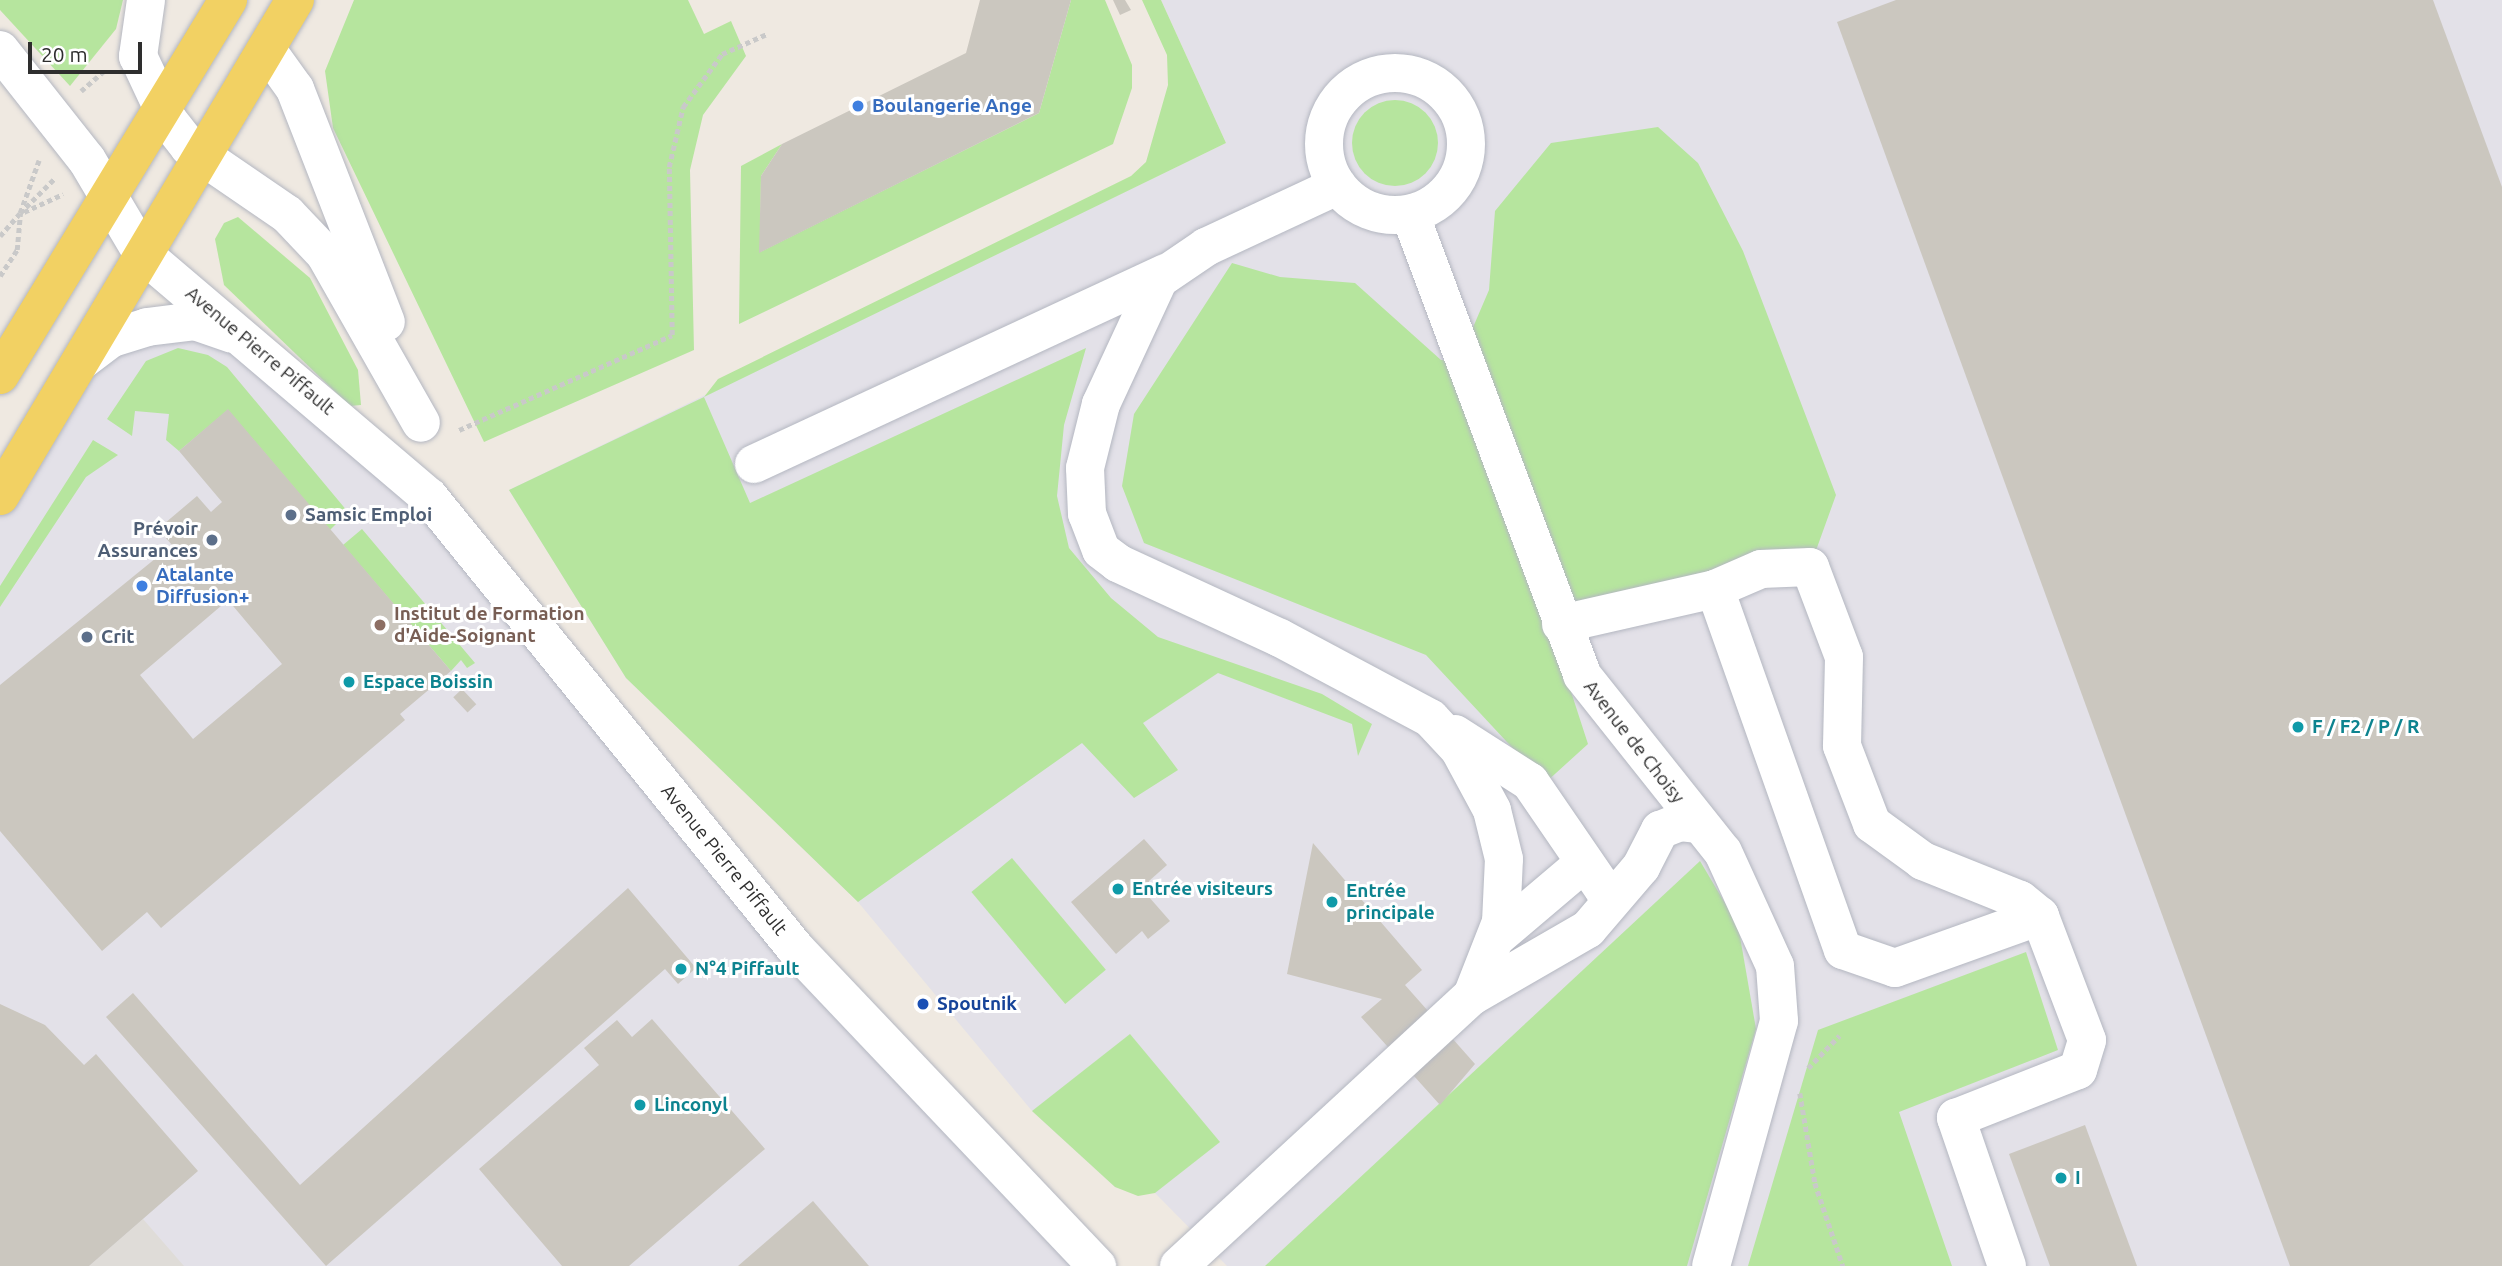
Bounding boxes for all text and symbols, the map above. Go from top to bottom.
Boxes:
scale bar [32,28,145,72]
text: 20 m [41,42,88,66]
place label: Boulangerie Ange [872,95,1032,117]
marker: Boulangerie Ange [850,98,866,114]
street label: Avenue Pierre Piffault [181,282,339,420]
place label: Samsic Emploi [305,504,432,526]
marker: Samsic Emploi [283,507,299,523]
place label: Prévoir Assurances [97,518,198,562]
marker: Prévoir Assurances [204,532,220,548]
place label: Atalante Diffusion+ [156,564,249,608]
marker: Atalante Diffusion+ [134,578,150,594]
place label: Institut de Formation d'Aide-Soignant [394,603,585,647]
marker: Institut de Formation d'Aide-Soignant [372,617,388,633]
place label: Crit [101,626,134,648]
marker: Crit [79,629,95,645]
place label: Espace Boissin [363,671,493,693]
marker: Espace Boissin [341,674,357,690]
street label: Avenue de Choisy [1579,676,1689,808]
place label: F / F2 / P / R [2312,716,2420,738]
marker: F / F2 / P / R [2290,719,2306,735]
street label: Avenue Pierre Piffault [656,780,792,940]
place label: Entrée visiteurs [1132,878,1273,900]
place label: Entrée principale [1346,880,1435,924]
marker: Entrée visiteurs [1110,881,1126,897]
marker: Entrée principale [1324,894,1340,910]
place label: N°4 Piffault [695,958,799,980]
marker: N°4 Piffault [673,961,689,977]
place label: Spoutnik [937,993,1017,1015]
marker: Spoutnik [915,996,931,1012]
place label: Linconyl [654,1094,728,1116]
marker: Linconyl [632,1097,648,1113]
place label: I [2075,1167,2081,1189]
marker: I [2053,1170,2069,1186]

